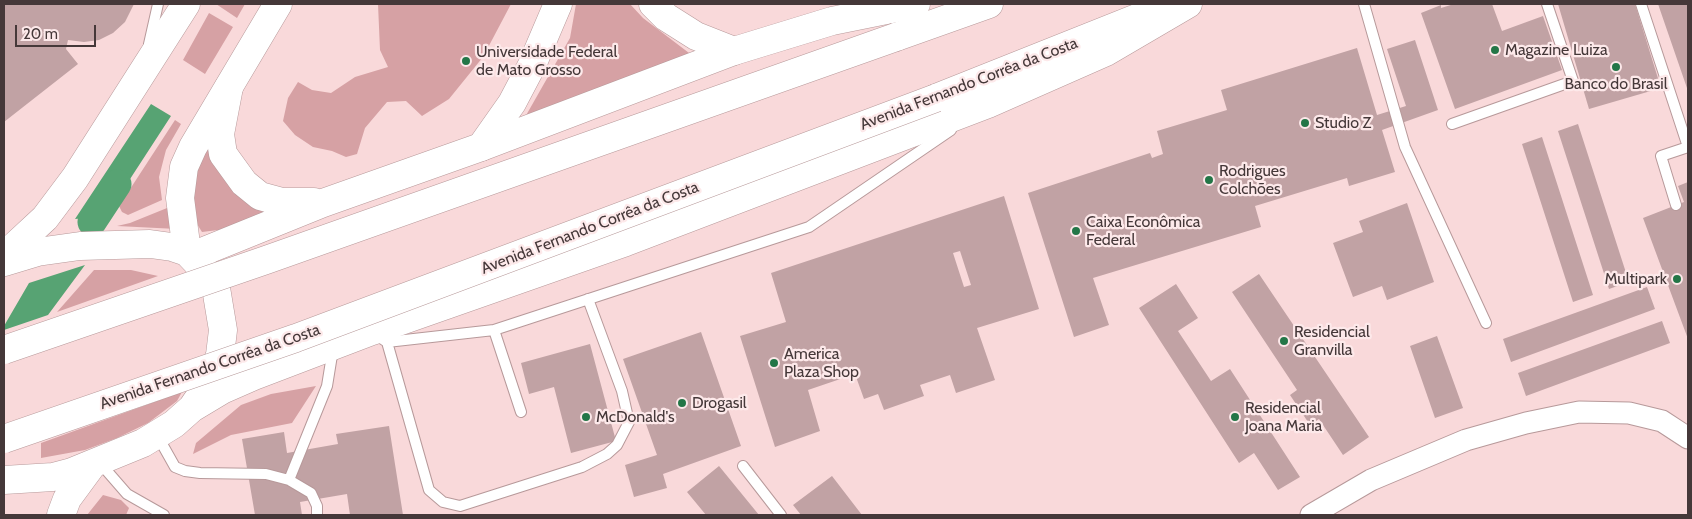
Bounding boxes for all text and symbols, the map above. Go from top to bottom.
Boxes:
scale bar [18,15,99,47]
text: 20 m [23,25,58,43]
street label: Avenida Fernando Corrêa da Costa [857,34,1081,134]
place label: Magazine Luiza [1505,40,1608,60]
place label: Universidade Federal de Mato Grosso [476,42,617,80]
marker: Magazine Luiza [1489,44,1501,56]
marker: Universidade Federal de Mato Grosso [460,55,472,67]
marker: Banco do Brasil [1610,61,1622,73]
place label: Banco do Brasil [1565,74,1667,94]
place label: Studio Z [1315,113,1371,133]
marker: Studio Z [1299,117,1311,129]
place label: Rodrigues Colchões [1219,161,1286,199]
marker: Rodrigues Colchões [1203,174,1215,186]
street label: Avenida Fernando Corrêa da Costa [478,178,702,278]
place label: Caixa Econômica Federal [1086,212,1200,250]
marker: Caixa Econômica Federal [1070,225,1082,237]
place label: Multipark [1605,269,1667,289]
marker: Multipark [1671,273,1683,285]
street label: Avenida Fernando Corrêa da Costa [97,320,323,414]
place label: Residencial Granvilla [1294,322,1370,360]
marker: Residencial Granvilla [1278,335,1290,347]
place label: America Plaza Shop [784,344,859,382]
marker: America Plaza Shop [768,357,780,369]
place label: Drogasil [692,393,747,413]
marker: Drogasil [676,397,688,409]
place label: Residencial Joana Maria [1245,398,1322,436]
place label: McDonald's [596,407,675,427]
marker: McDonald's [580,411,592,423]
marker: Residencial Joana Maria [1229,411,1241,423]

